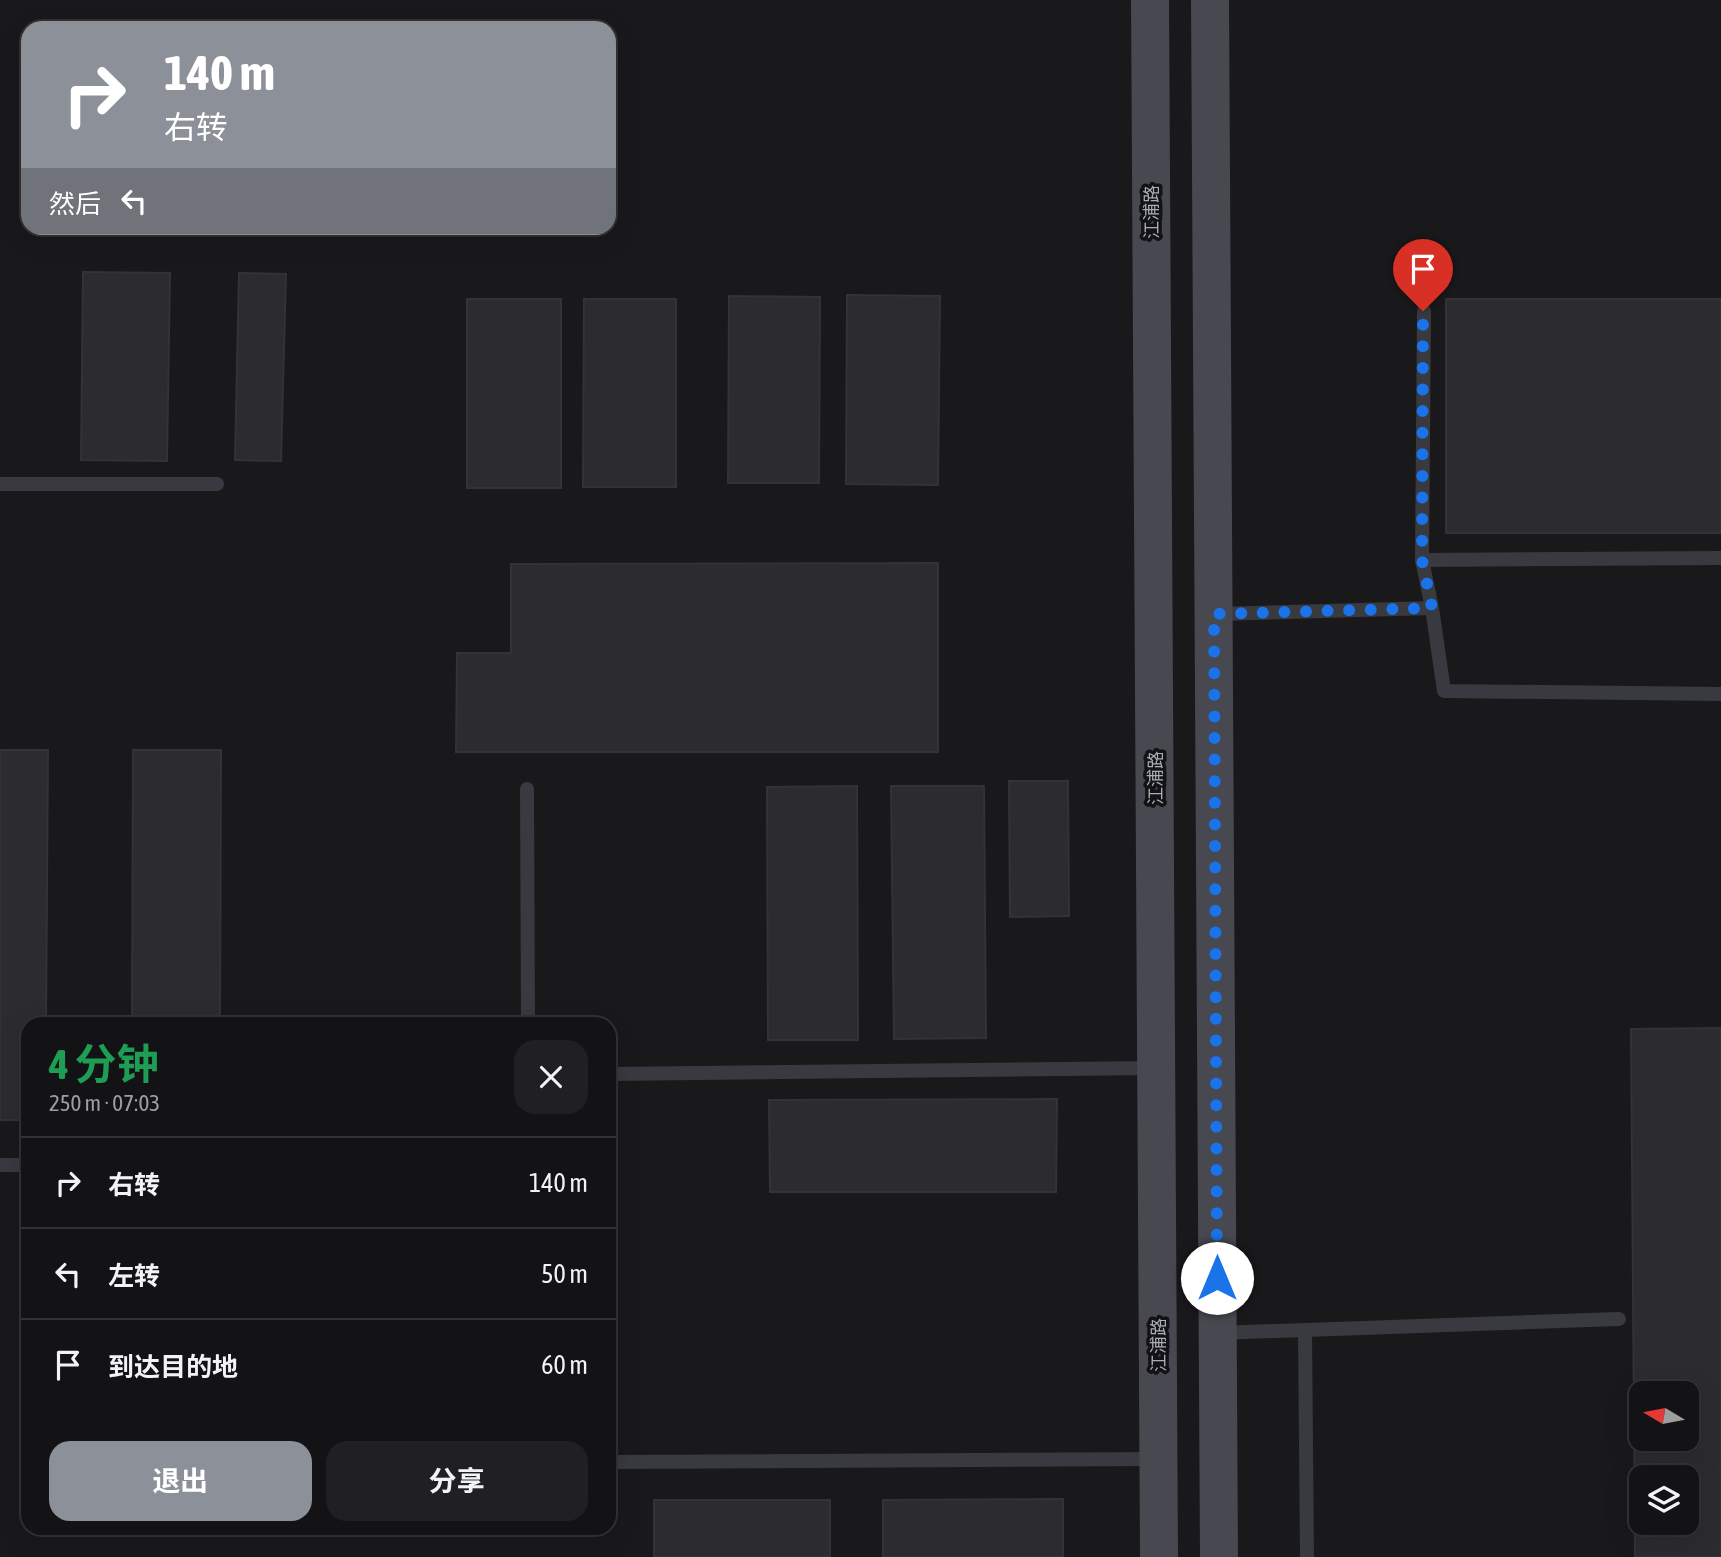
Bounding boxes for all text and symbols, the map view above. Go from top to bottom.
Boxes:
text: 140 m [164,44,275,100]
icon: right [49,49,140,140]
text: 右转 [164,109,228,146]
icon: left [115,182,153,220]
street label: 江浦路 [1141,185,1162,239]
text: 然后 [49,189,101,219]
pin [1393,239,1453,311]
icon: arrive [1404,250,1442,288]
street label: 江浦路 [1145,751,1166,805]
text: 4 分钟 [49,1040,159,1088]
button: close [514,1040,588,1114]
text: 250 m · 07:03 [49,1090,160,1116]
icon: right [49,1164,87,1202]
text: 140 m [529,1168,588,1198]
text: 右转 [108,1170,160,1200]
position arrow [1180,1241,1254,1315]
icon: left [49,1255,87,1293]
text: 50 m [541,1259,588,1289]
text: 左转 [108,1261,160,1291]
street label: 江浦路 [1148,1318,1169,1372]
icon: arrive [49,1346,87,1384]
text: 60 m [541,1350,588,1380]
text: 到达目的地 [108,1352,238,1382]
north arrow [1629,1381,1699,1451]
map controls [1629,1381,1699,1535]
button: 退出 [49,1441,312,1521]
button: 分享 [326,1441,588,1521]
button: layers [1629,1465,1699,1535]

